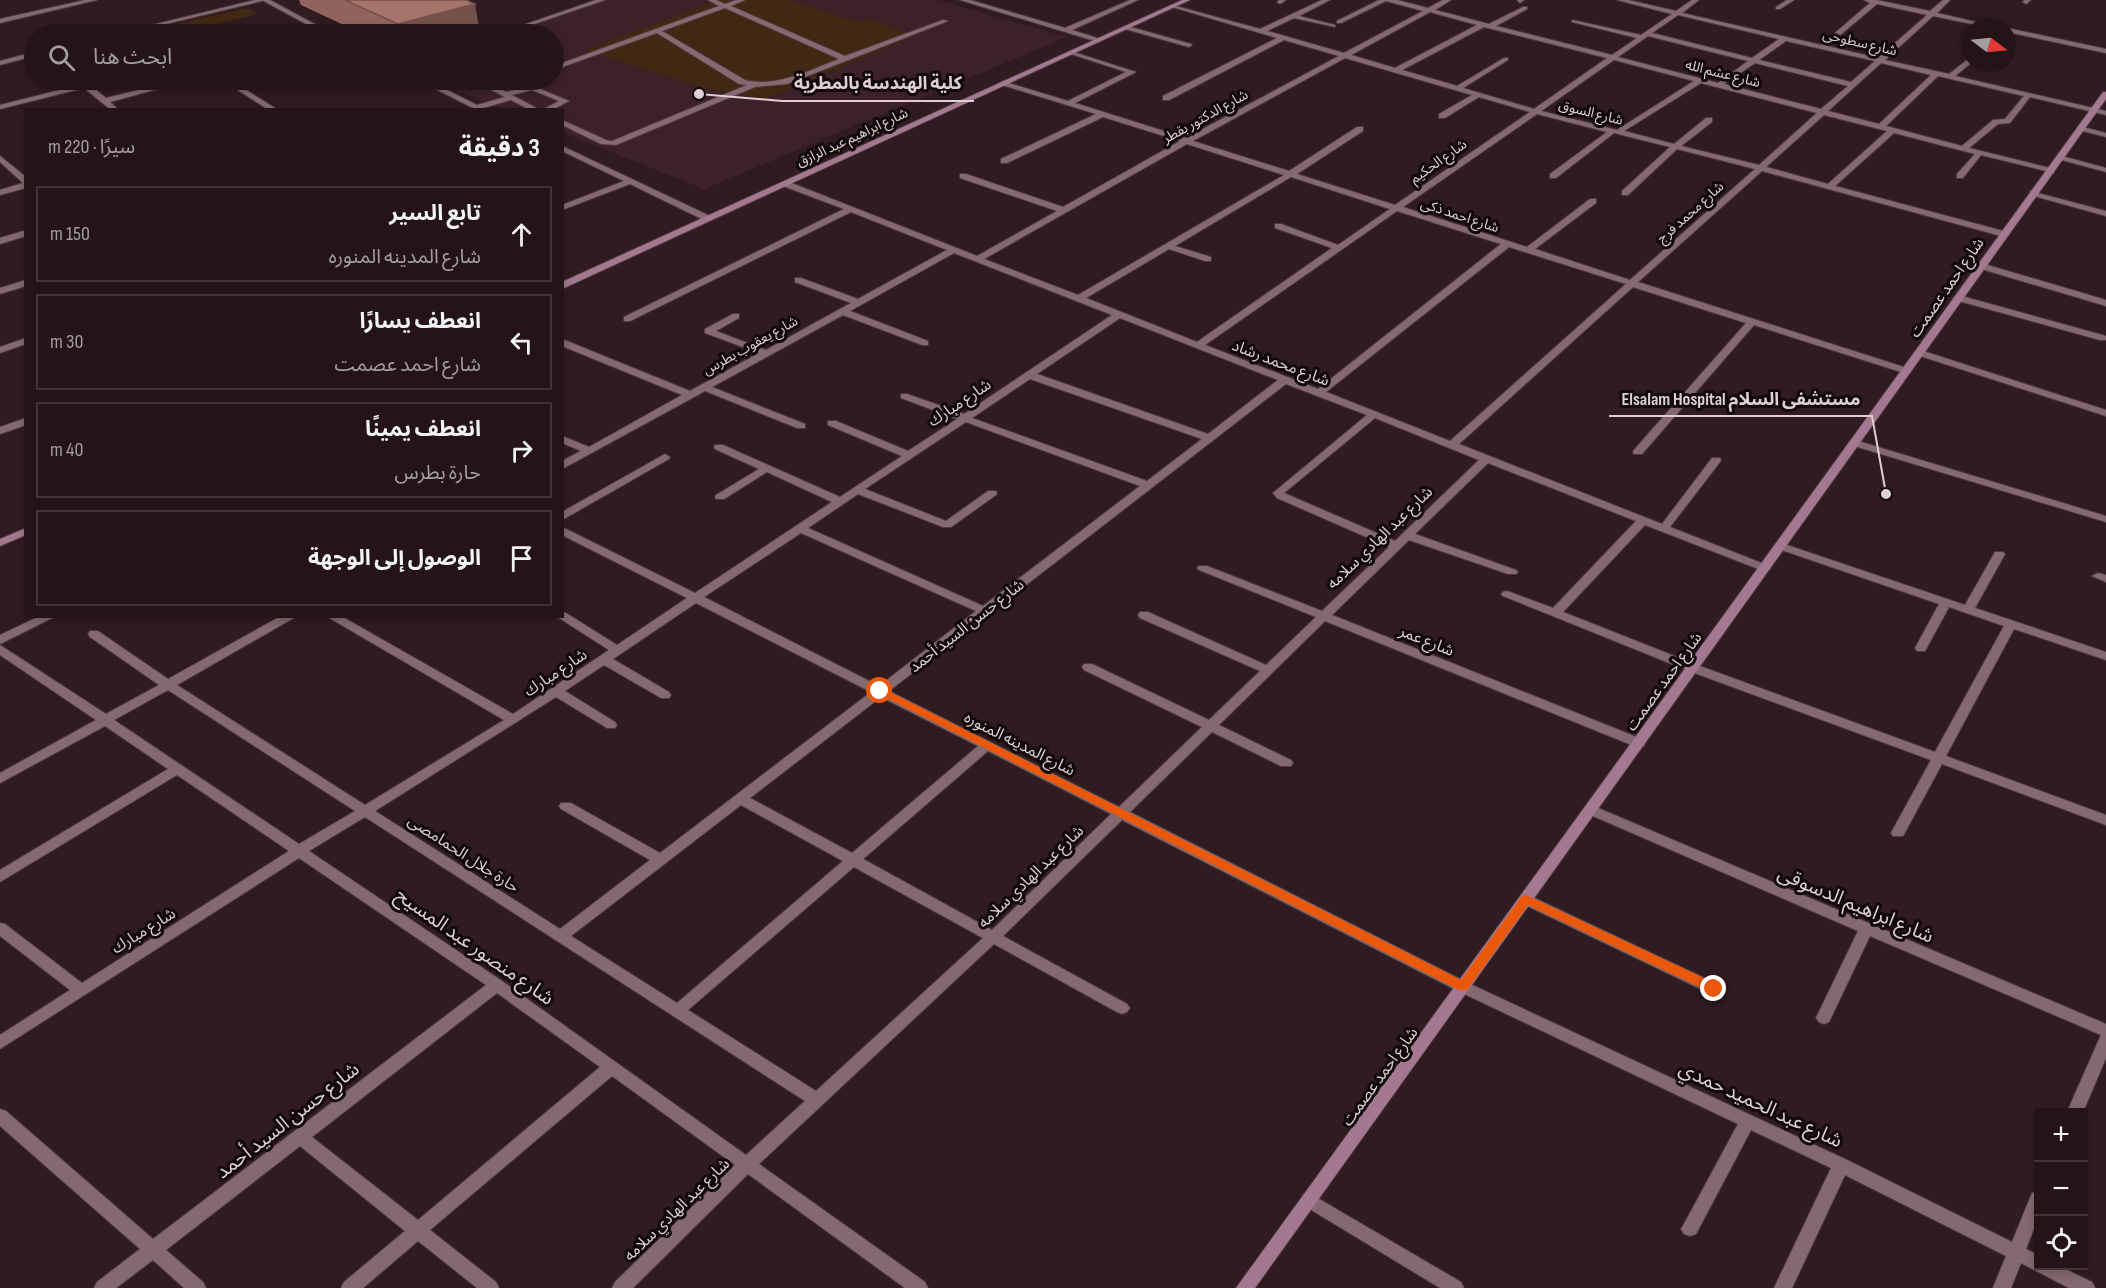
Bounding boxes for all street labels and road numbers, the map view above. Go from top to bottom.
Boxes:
street label: شارع سطوحى [1821,26,1899,61]
street label: شارع عشم الله [1683,56,1762,93]
street label: شارع الدكتور بقطر [1159,86,1252,149]
street label: شارع السوق [1556,96,1625,131]
street label: شارع ابراهيم عبد الرازق [794,104,912,173]
street label: شارع الحكيم [1407,136,1471,189]
street label: شارع محمد فرج [1653,178,1729,248]
street label: شارع احمد ذكى [1418,195,1501,238]
street label: شارع احمد عصمت [1906,234,1990,342]
street label: شارع يعقوب بطرس [700,312,802,380]
street label: شارع محمد رشاد [1228,336,1332,393]
street label: شارع مبارك [925,375,996,433]
street label: شارع عبد الهادي سلامه [1323,483,1438,595]
street label: شارع حسن السيد أحمد [905,575,1029,678]
street label: شارع عمر [1395,621,1457,663]
street label: شارع احمد عصمت [1622,629,1708,736]
street label: شارع مبارك [521,645,592,703]
street label: شارع المدينه المنوره [960,708,1078,782]
street label: حارة جلال الحمامصى [404,811,522,897]
street label: شارع عبد الهادي سلامه [974,822,1089,934]
street label: شارع ابراهيم الدسوقى [1773,861,1937,950]
street label: شارع منصور عبد المسيح [389,883,558,1012]
street label: شارع مبارك [108,904,180,960]
street label: شارع احمد عصمت [1338,1024,1424,1131]
street label: شارع عبد الحميد حمدي [1674,1056,1846,1156]
street label: شارع حسن السيد أحمد [211,1057,365,1186]
street label: شارع عبد الهادي سلامه [620,1155,735,1267]

